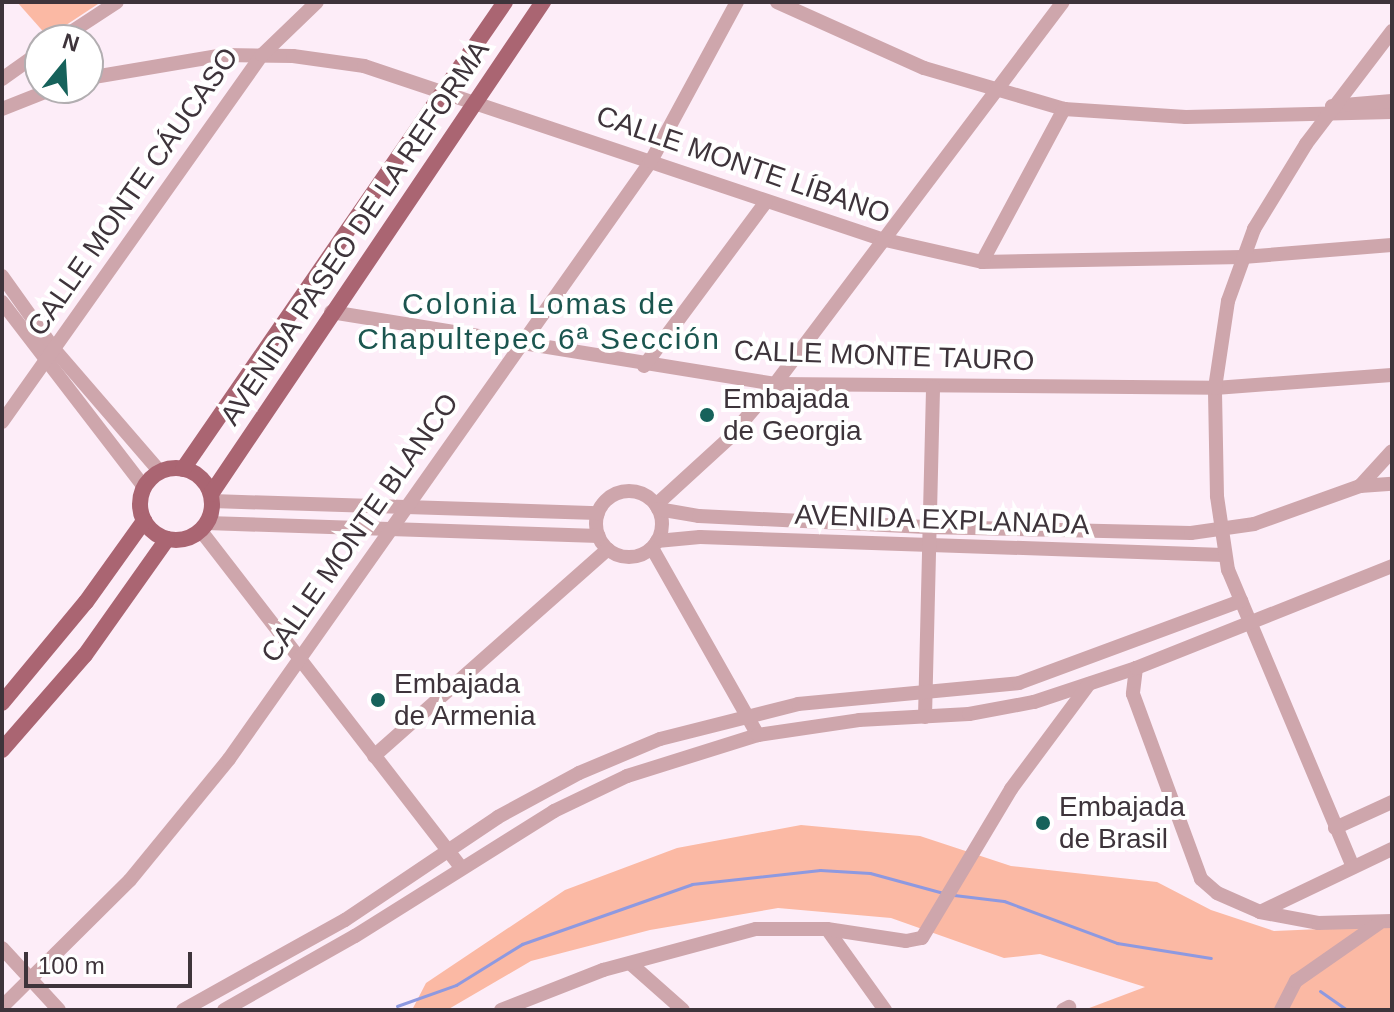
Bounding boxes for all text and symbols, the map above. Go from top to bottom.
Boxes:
north arrow [24,24,104,104]
street label: AVENIDA PASEO DE LA REFORMA [213,33,497,433]
street label: CALLE MONTE CÁUCASO [21,42,245,342]
street label: CALLE MONTE LÍBANO [592,99,894,231]
district label: Colonia Lomas de Chapultepec 6ª Sección [379,286,699,356]
street label: CALLE MONTE TAURO [733,334,1035,378]
place label: Embajada de Georgia [723,382,862,448]
street label: CALLE MONTE BLANCO [254,387,466,669]
marker: Embajada de Georgia [698,406,716,424]
street label: AVENIDA EXPLANADA [793,498,1091,542]
place label: Embajada de Armenia [394,667,537,733]
marker: Embajada de Armenia [369,691,387,709]
place label: Embajada de Brasil [1059,790,1185,856]
marker: Embajada de Brasil [1034,814,1052,832]
scale bar [28,936,196,986]
text: 100 m [38,952,105,979]

